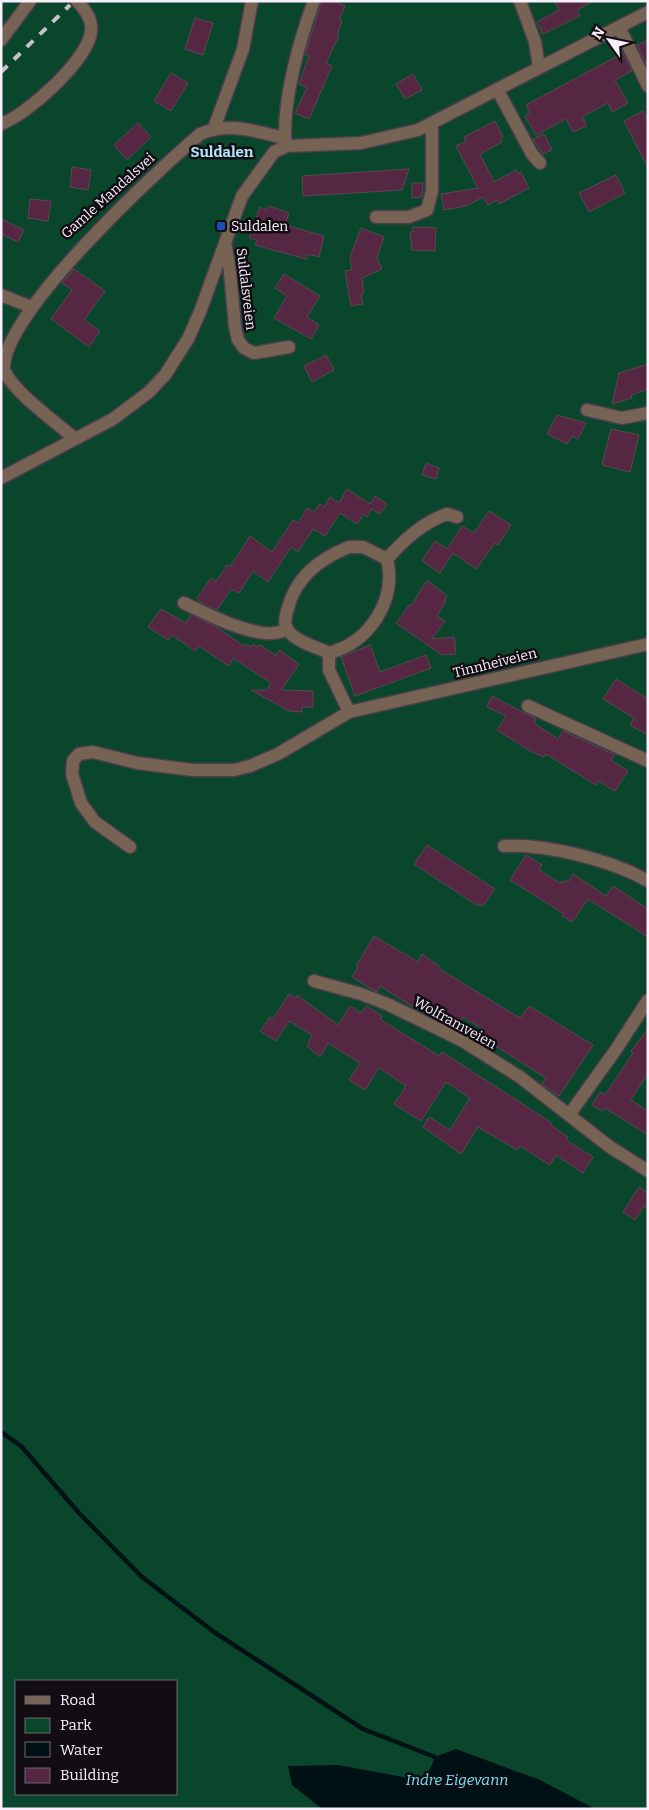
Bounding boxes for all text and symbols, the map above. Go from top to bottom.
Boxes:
north arrow [584,15,634,65]
text: N [588,24,609,42]
district label: Suldalen [191,143,254,161]
street label: Gamle Mandalsvei [58,150,158,242]
place label: Suldalen [231,218,288,235]
marker: Suldalen [215,220,227,232]
street label: Suldalsveien [233,247,259,331]
street label: Tinnheiveien [451,644,539,682]
street label: Wolframveien [411,993,500,1053]
legend [15,1680,178,1795]
text: Road [60,1691,95,1709]
text: Park [60,1716,92,1734]
text: Water [60,1741,103,1759]
text: Building [60,1766,119,1784]
water label: Indre Eigevann [406,1771,508,1789]

